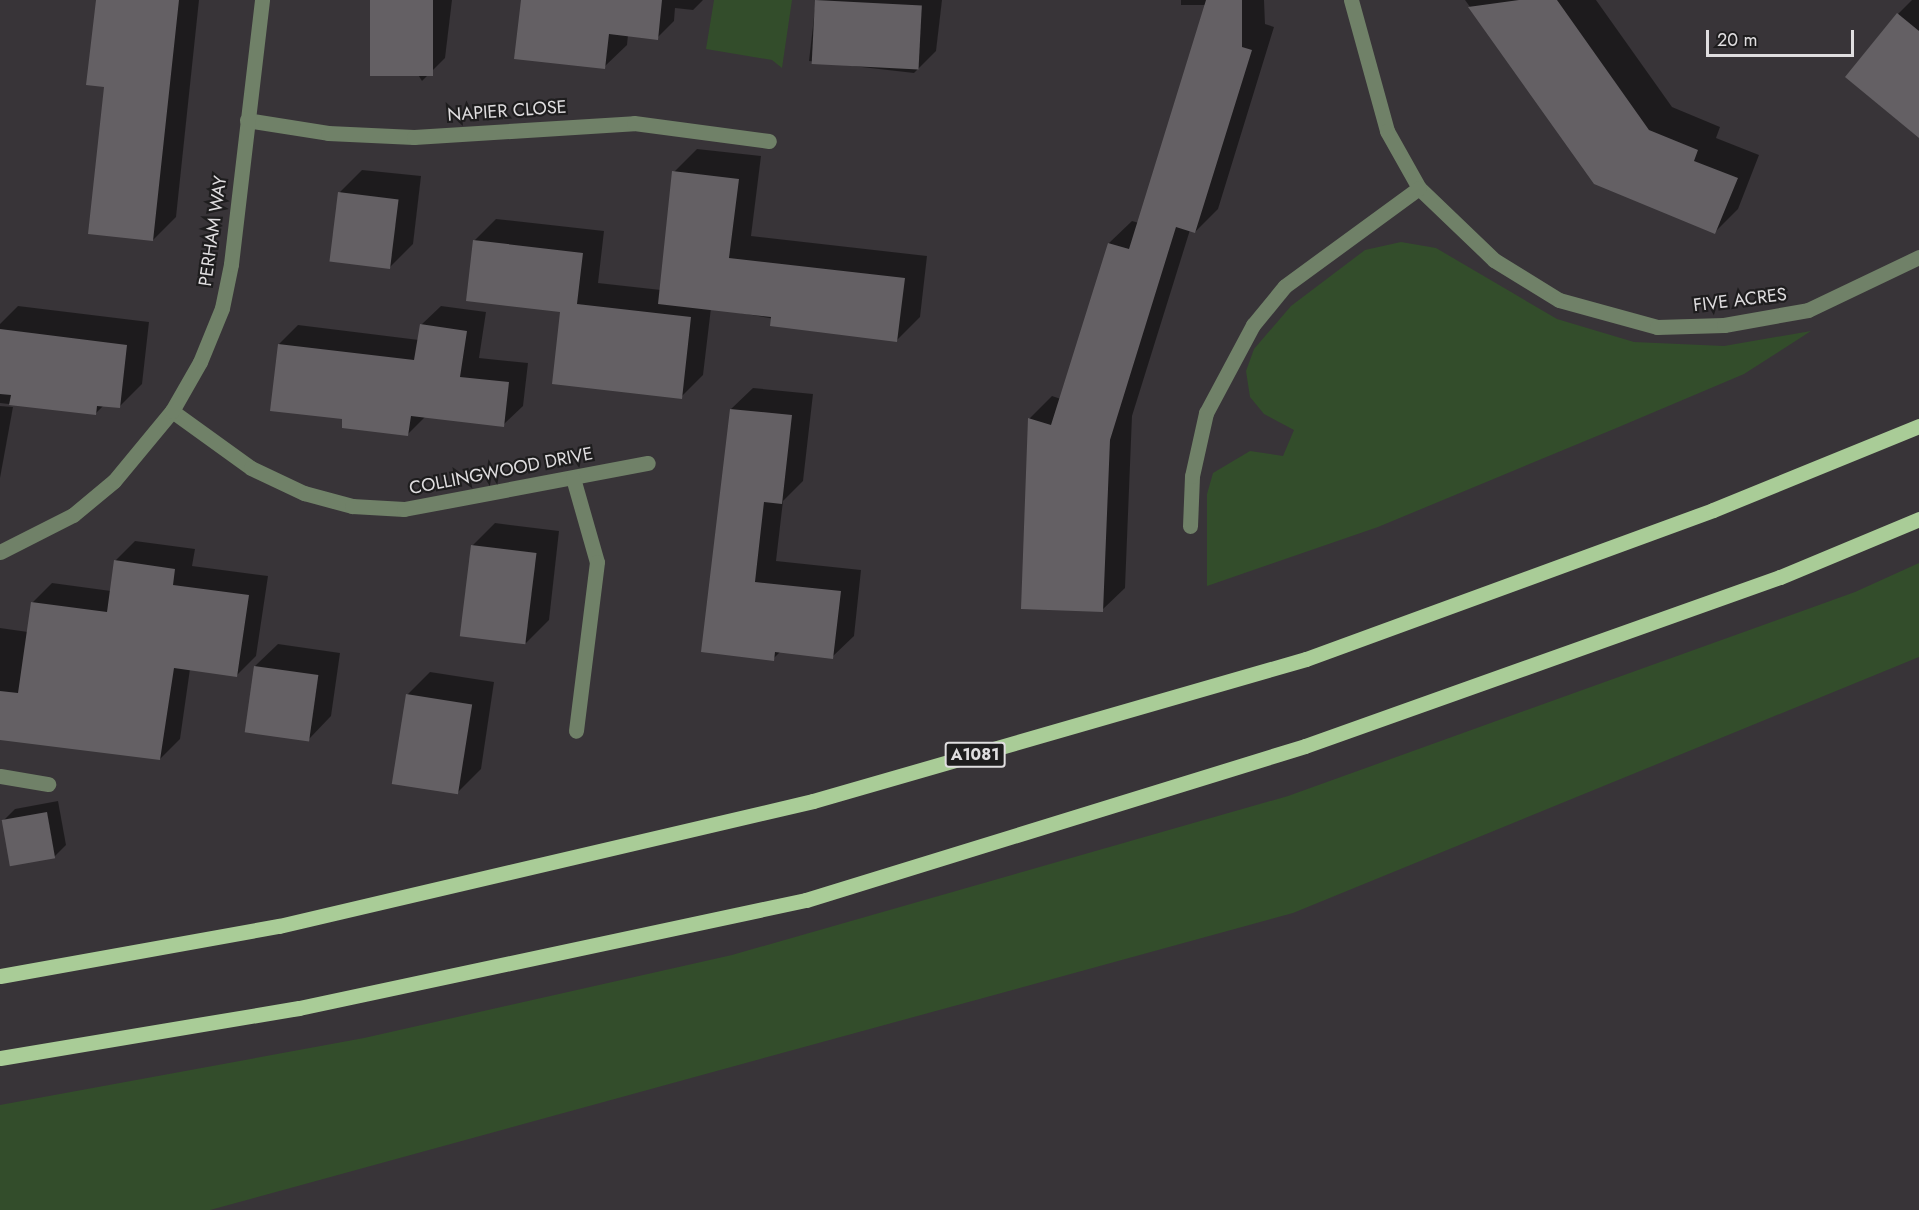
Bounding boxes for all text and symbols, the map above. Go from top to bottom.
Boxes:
scale bar [1709,18,1858,56]
text: 20 m [1717,27,1757,53]
street label: NAPIER CLOSE [447,96,567,126]
street label: PERHAM WAY [195,174,231,288]
street label: FIVE ACRES [1692,284,1788,316]
street label: COLLINGWOOD DRIVE [407,443,595,499]
road number: A1081 [944,742,1006,768]

